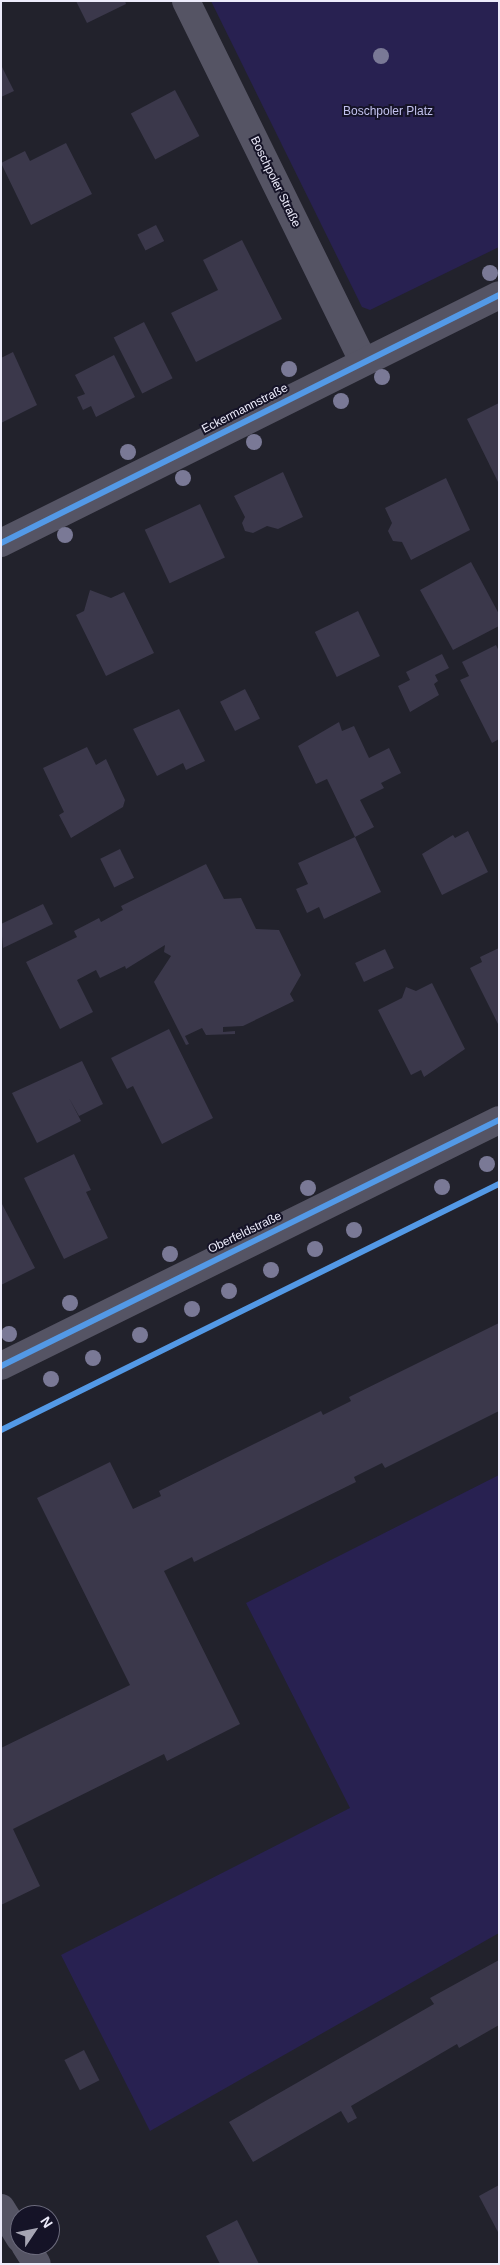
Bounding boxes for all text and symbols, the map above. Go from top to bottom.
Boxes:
park label: Boschpoler Platz [343,105,433,119]
street label: Boschpoler Straße [247,134,303,230]
street label: Eckermannstraße [200,381,290,437]
street label: Oberfeldstraße [206,1209,284,1257]
north arrow [10,2205,60,2255]
text: N [37,2214,56,2231]

